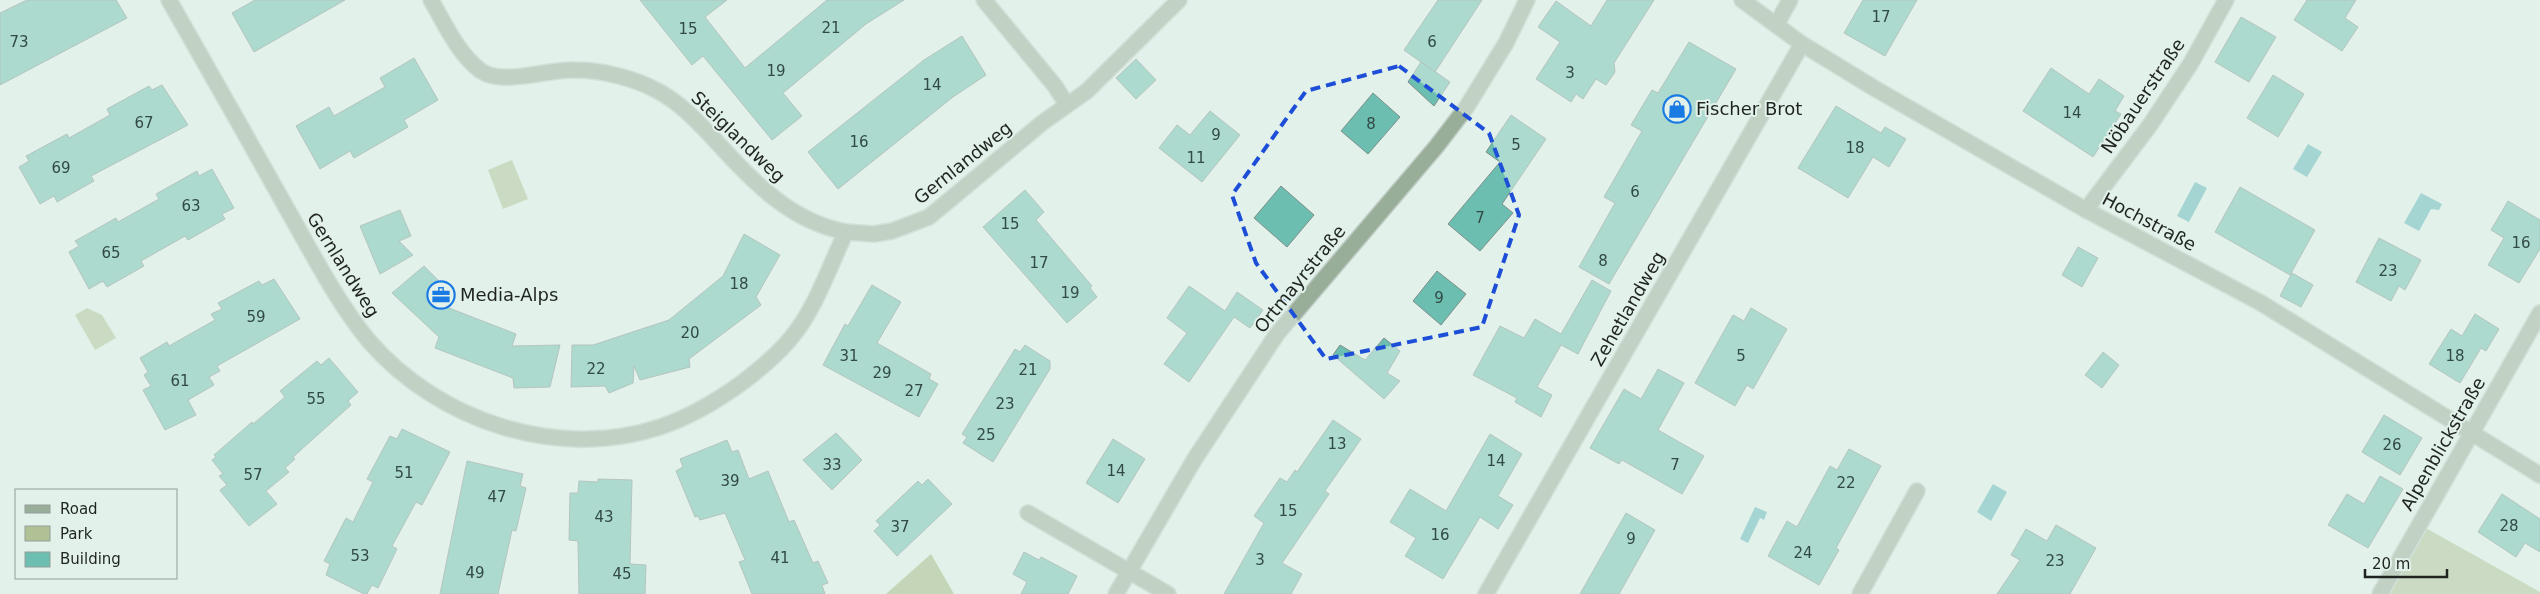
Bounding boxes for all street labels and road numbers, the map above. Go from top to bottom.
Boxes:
street label: Nöbauerstraße [2096,34,2189,157]
street label: Steiglandweg [687,87,790,187]
street label: Gernlandweg [910,117,1016,208]
street label: Hochstraße [2099,188,2200,255]
street label: Gernlandweg [303,208,384,321]
street label: Ortmayrstraße [1250,221,1349,337]
street label: Zehetlandweg [1586,248,1669,370]
street label: Alpenblickstraße [2396,373,2489,514]

